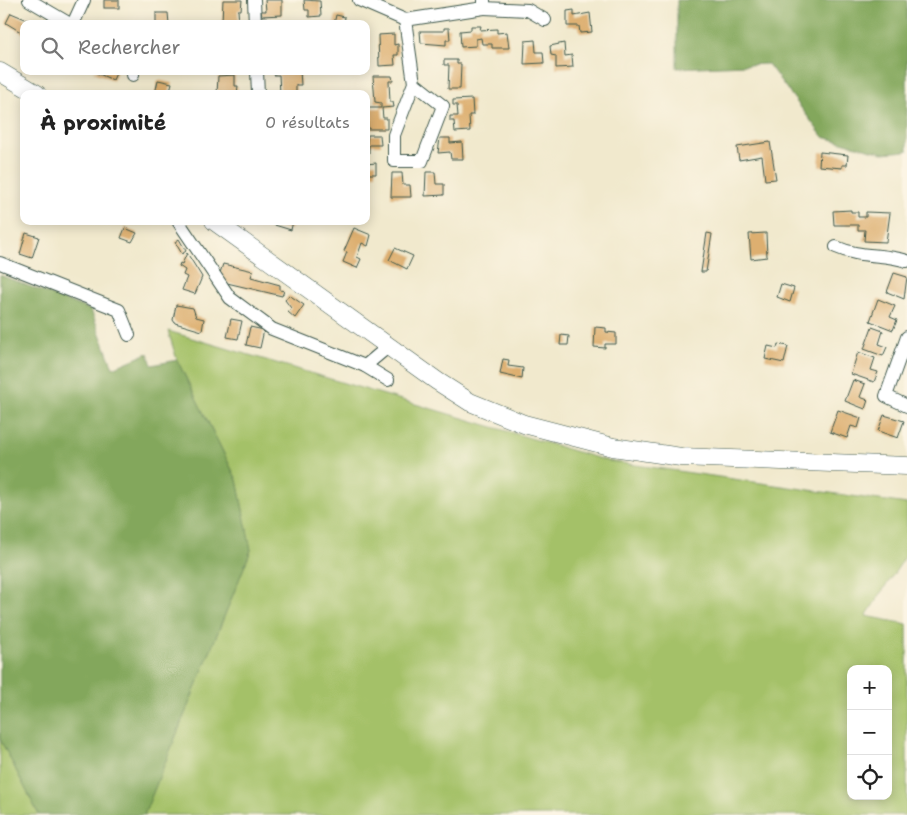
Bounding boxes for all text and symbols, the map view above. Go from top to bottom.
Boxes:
search box [20,20,370,75]
icon: search [38,34,66,62]
text: Rechercher [78,35,181,60]
text: À proximité [40,109,166,137]
text: 0 résultats [265,112,350,133]
map controls [847,665,892,800]
button: + [847,665,892,710]
button: − [847,710,892,755]
button: locate [847,755,892,800]

